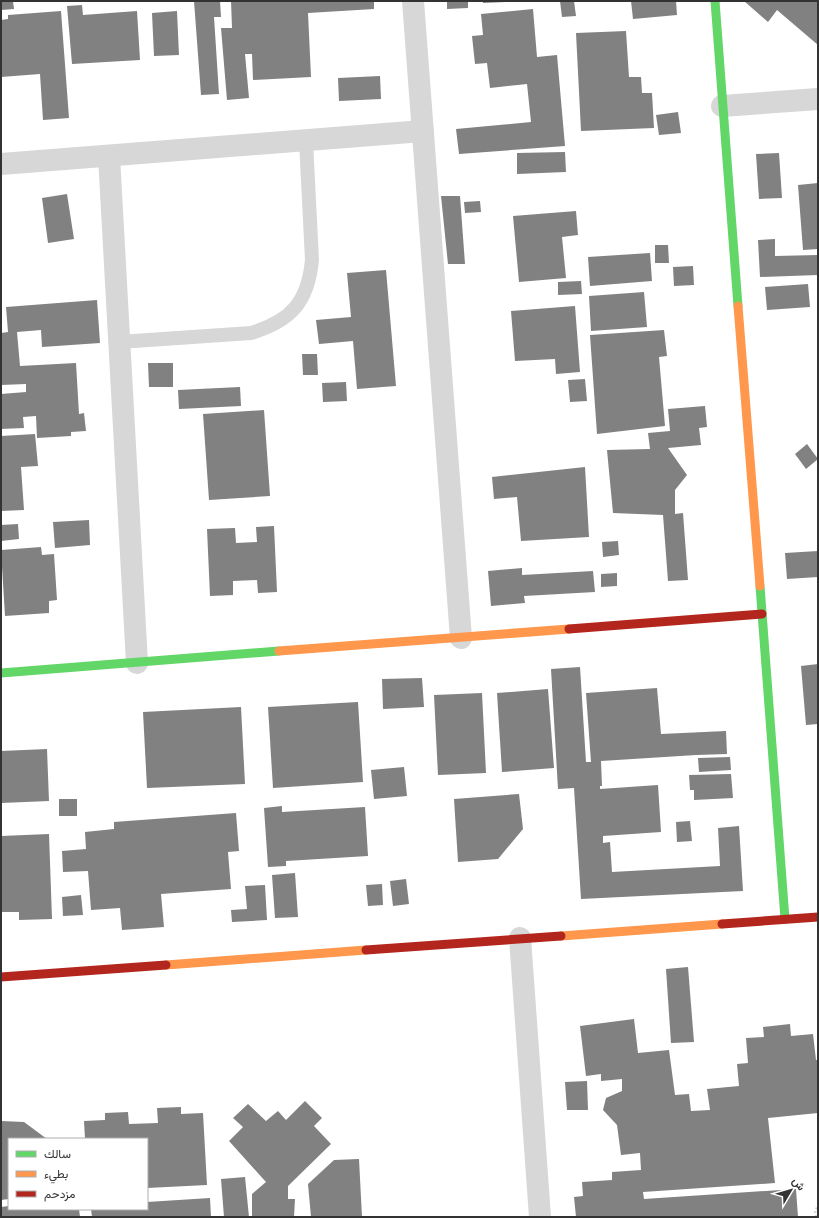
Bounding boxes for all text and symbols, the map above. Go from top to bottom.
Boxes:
legend [8,1138,148,1210]
text: سالك [44,1146,71,1161]
text: بطيء [44,1166,68,1184]
north arrow [771,1170,811,1210]
text: ش [789,1174,808,1193]
text: مزدحم [44,1186,75,1202]

